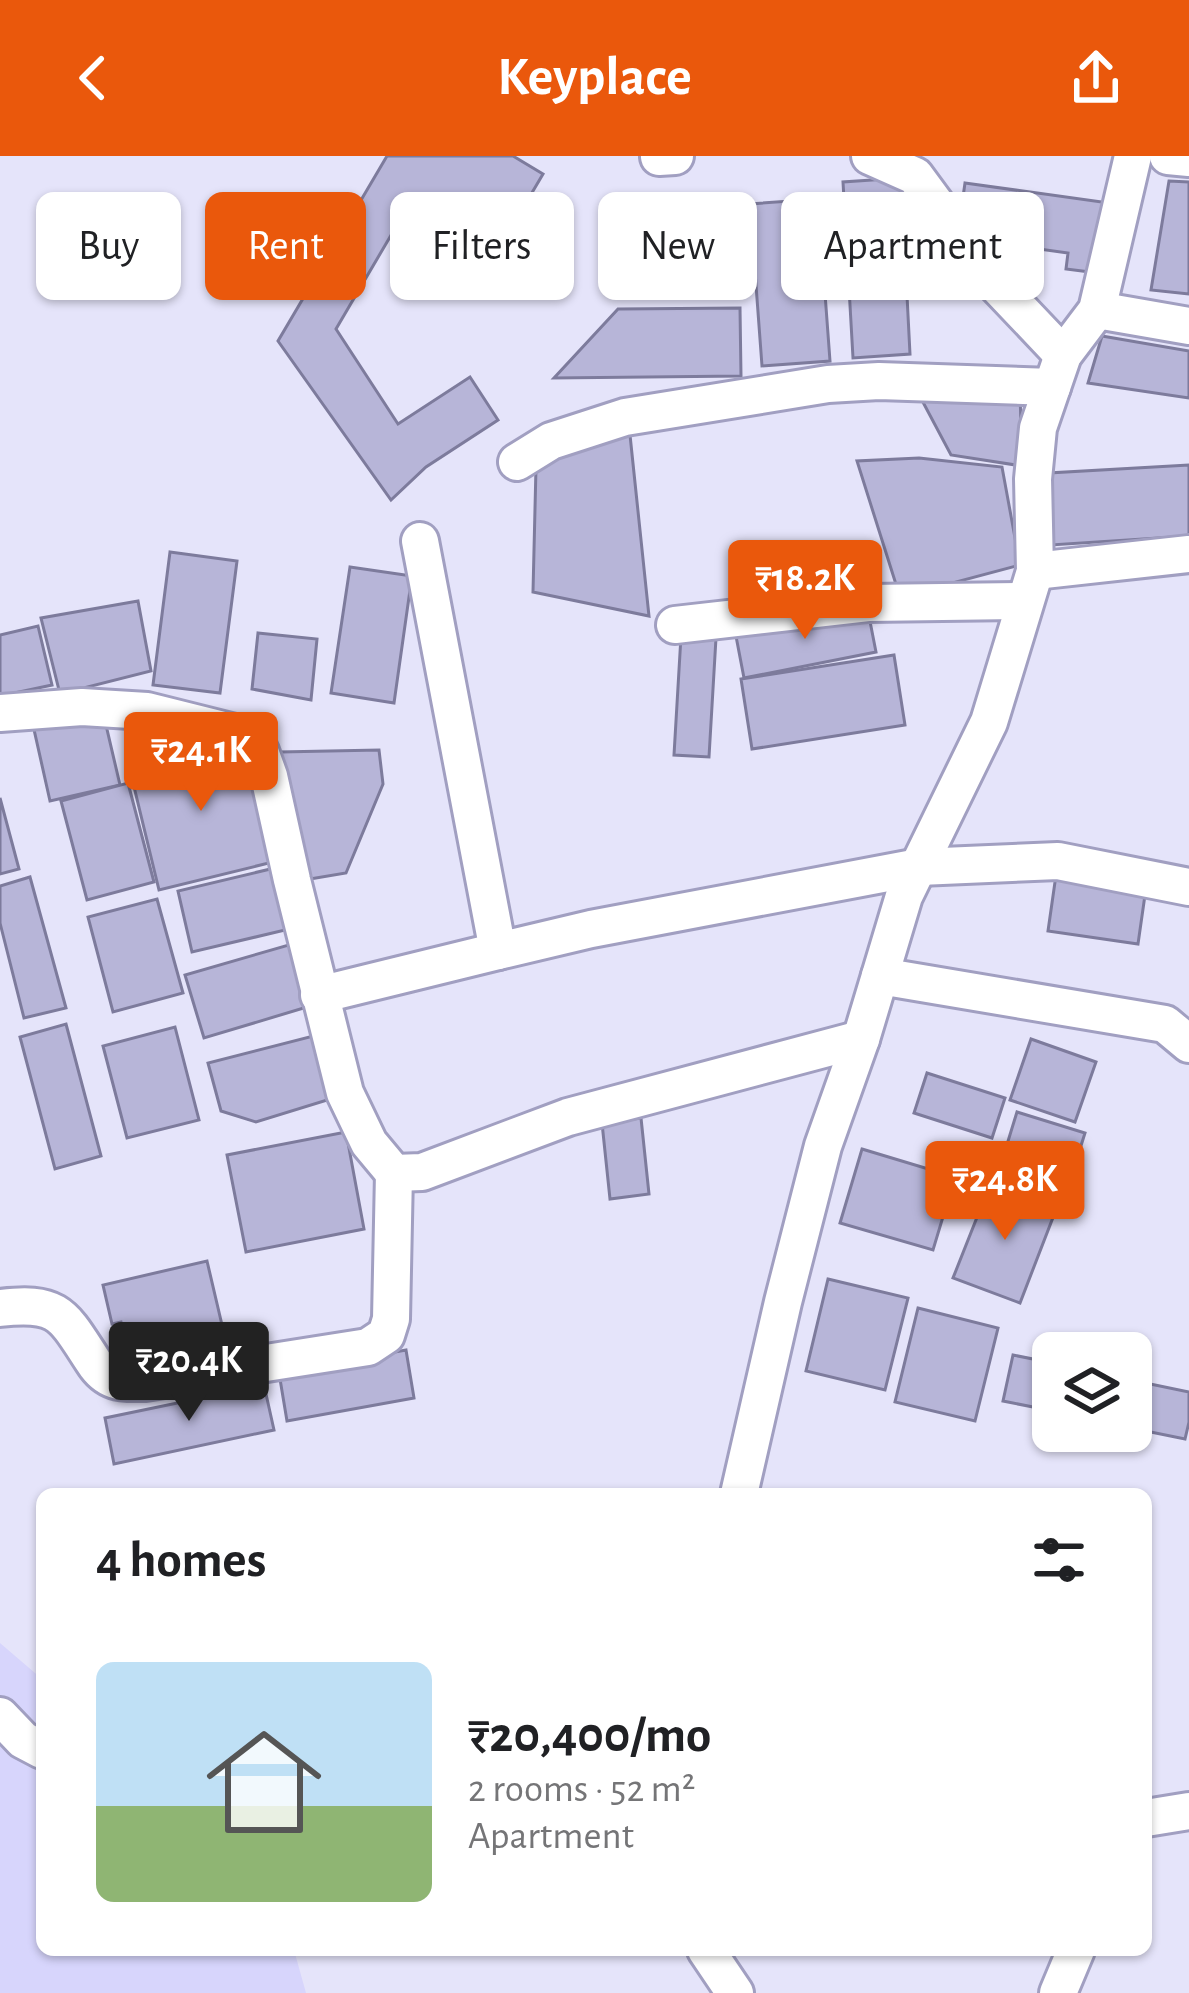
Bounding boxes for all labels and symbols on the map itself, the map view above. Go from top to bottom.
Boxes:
pin: ₹18.2K [707,540,903,642]
pin: ₹24.1K [103,712,299,814]
pin: ₹24.8K [907,1141,1103,1243]
pin: ₹20.4K [91,1322,287,1424]

